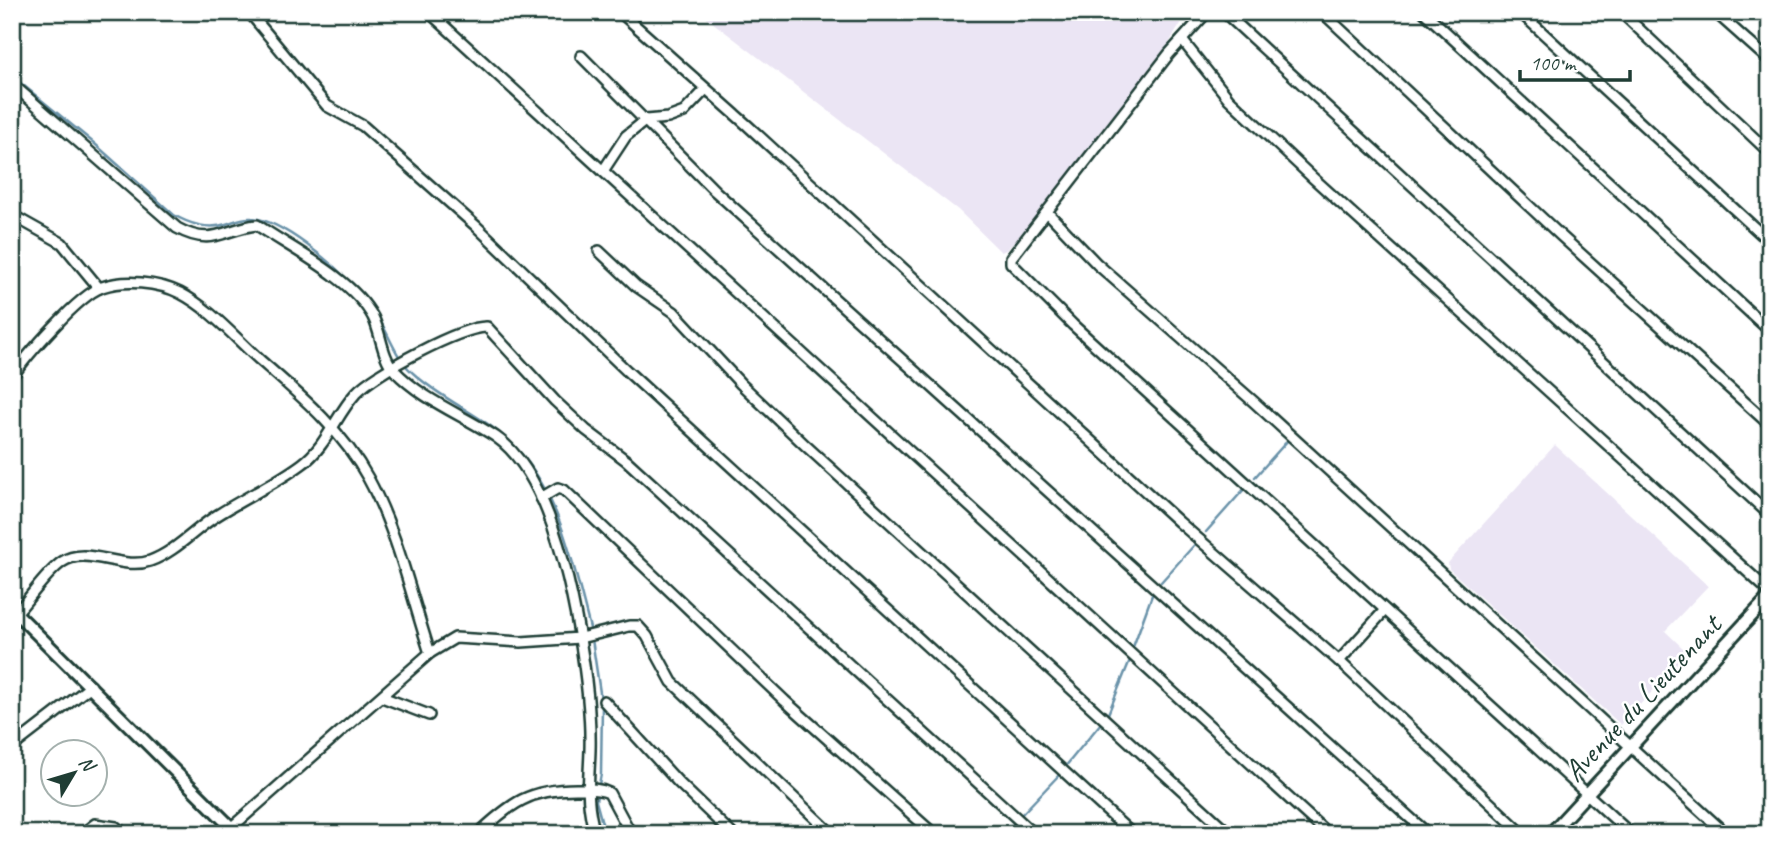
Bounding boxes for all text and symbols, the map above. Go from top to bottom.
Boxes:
scale bar [1520,38,1630,82]
text: 100 m [1530,50,1577,76]
street label: Avenue du Lieutenant [1555,604,1731,789]
north arrow [38,738,108,808]
text: N [74,751,102,778]

